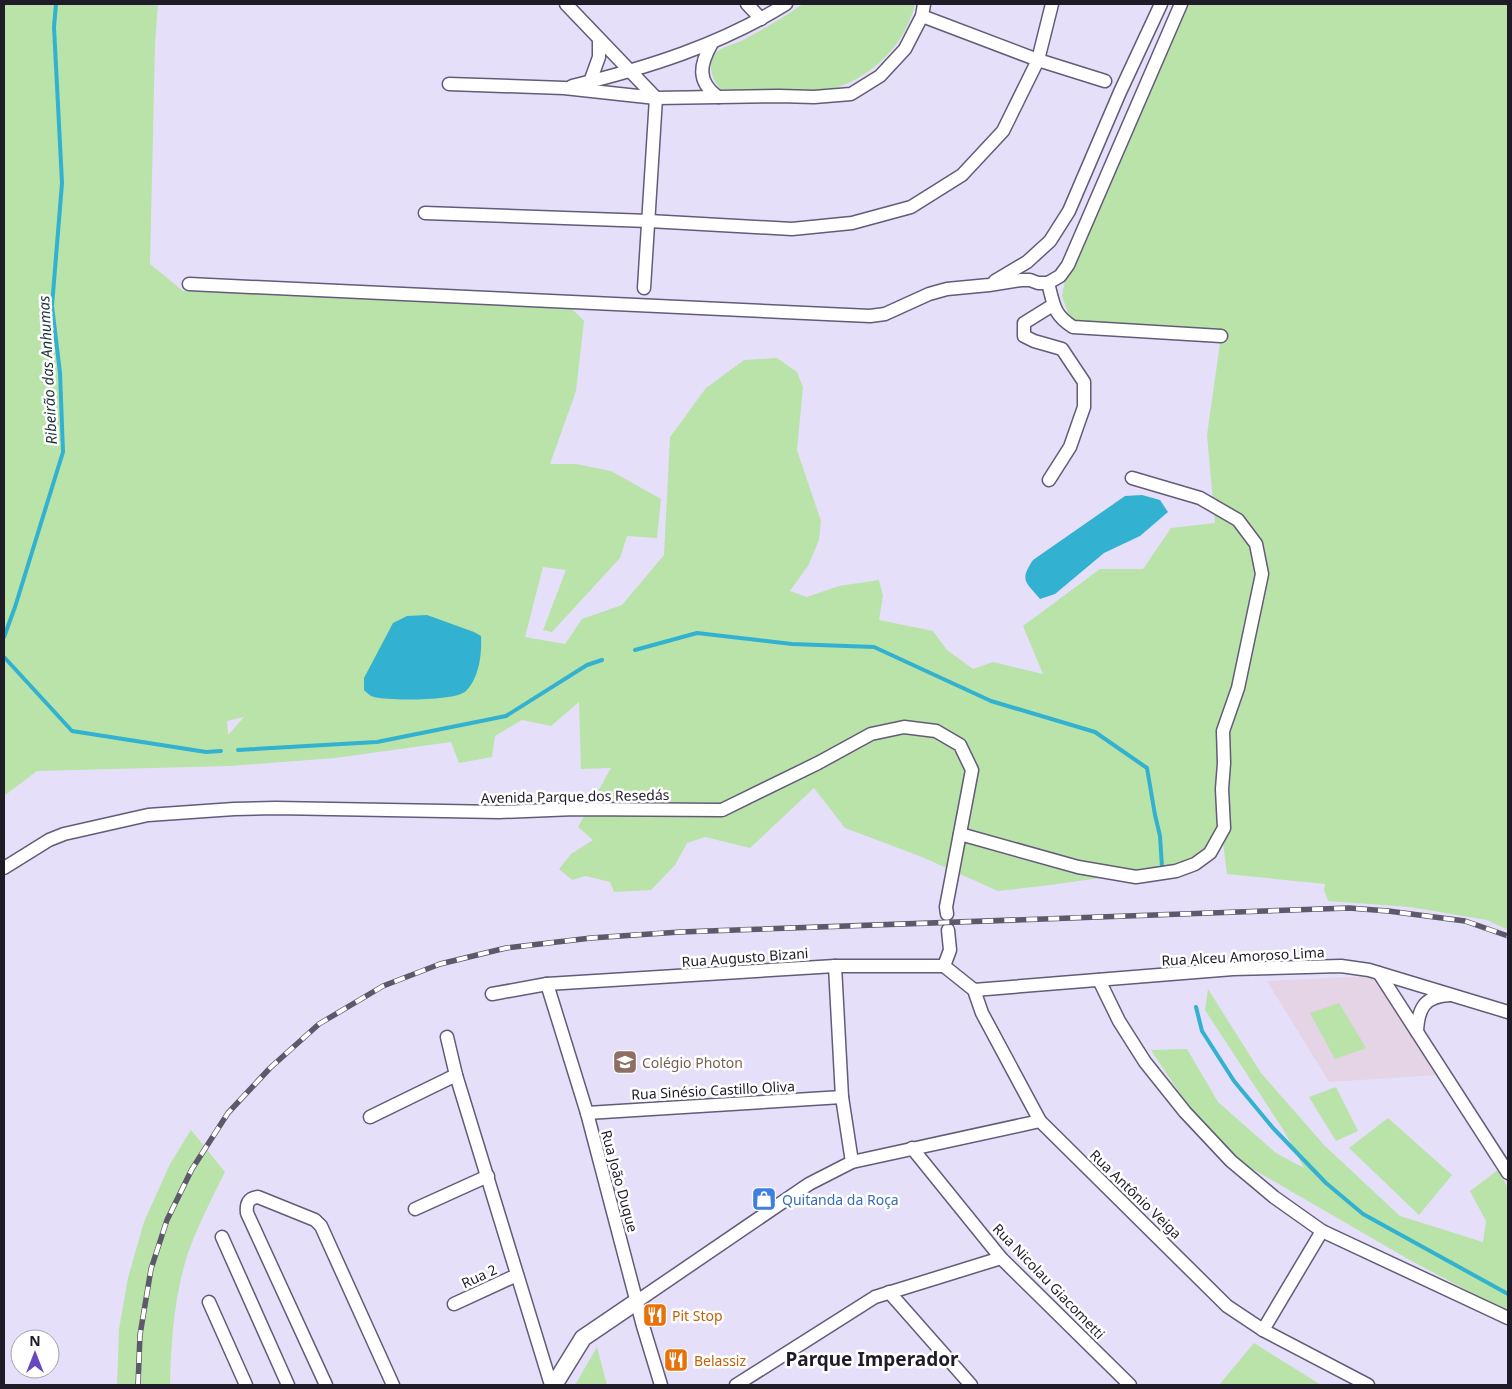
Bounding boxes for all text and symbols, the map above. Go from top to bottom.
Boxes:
water label: Ribeirão das Anhumas [33,294,61,445]
street label: Avenida Parque dos Resedás [480,785,670,807]
street label: Rua Alceu Amoroso Lima [1161,942,1325,970]
street label: Rua Augusto Bizani [681,943,809,971]
school or university icon: Colégio Photon [612,1049,638,1075]
place label: Colégio Photon [642,1053,743,1072]
street label: Rua Sinésio Castillo Oliva [631,1076,795,1104]
street label: Rua João Duque [597,1128,643,1234]
street label: Rua Antônio Veiga [1086,1145,1186,1243]
shop icon: Quitanda da Roça [751,1186,777,1212]
place label: Quitanda da Roça [782,1190,899,1209]
street label: Rua Nicolau Giacometti [989,1219,1109,1343]
street label: Rua 2 [458,1260,500,1292]
restaurant icon: Pit Stop [642,1302,668,1328]
place label: Pit Stop [672,1306,723,1325]
north arrow [10,1329,60,1379]
text: N [29,1331,41,1350]
district label: Parque Imperador [785,1346,959,1372]
restaurant icon: Belassiz [663,1347,689,1373]
place label: Belassiz [694,1351,746,1370]

